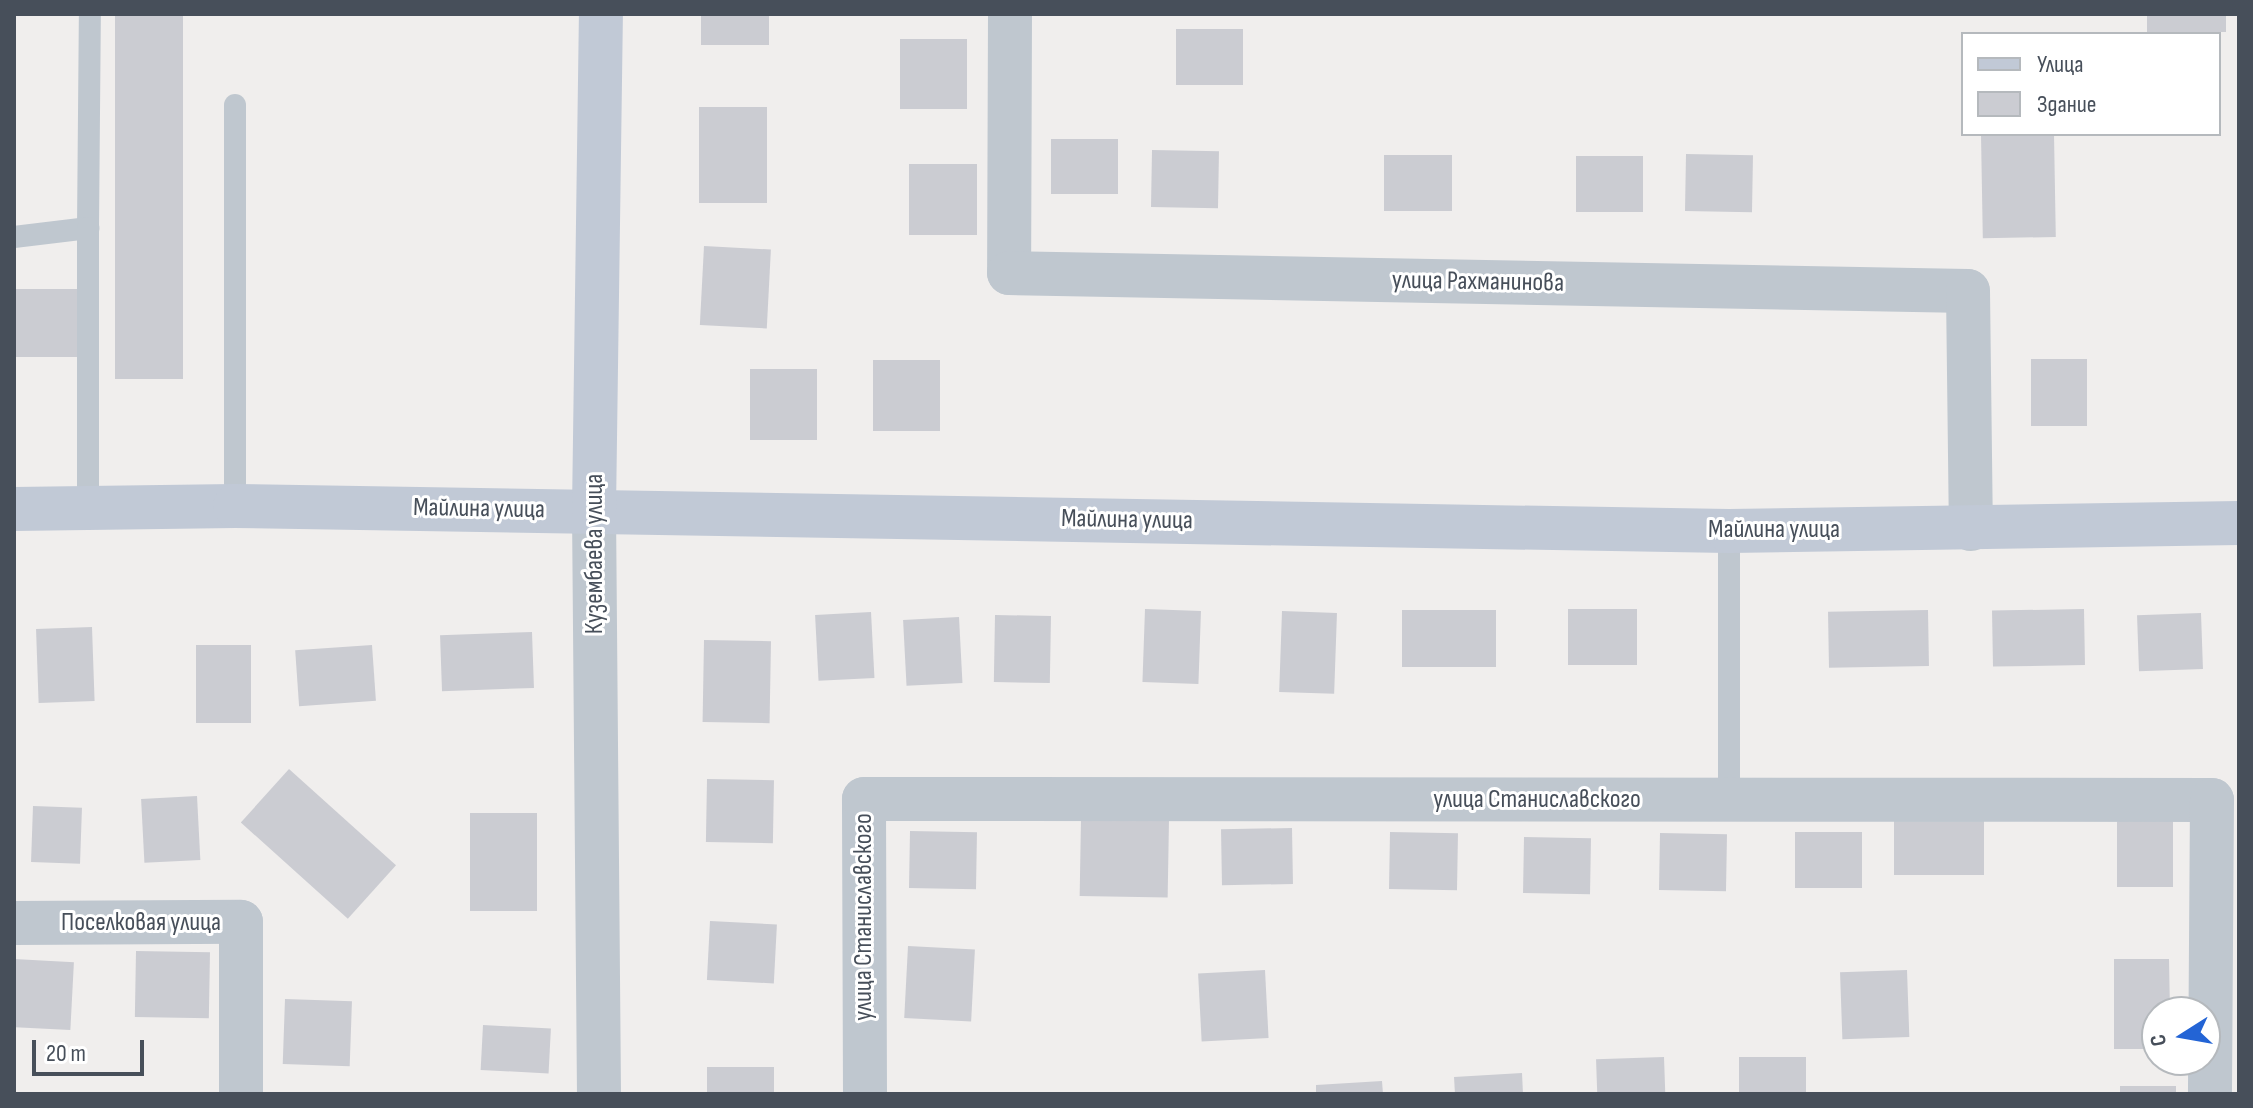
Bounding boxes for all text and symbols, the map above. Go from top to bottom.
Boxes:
legend [1961,32,2221,136]
text: Улица [2037,50,2083,79]
text: Здание [2037,90,2096,119]
street label: улица Рахманинова [1392,265,1564,299]
street label: Кузембаева улица [579,474,611,634]
street label: Майлина улица [413,492,545,526]
street label: Майлина улица [1061,503,1193,537]
street label: Майлина улица [1708,514,1840,546]
street label: улица Станиславского [1433,784,1641,816]
street label: улица Станиславского [848,813,880,1021]
street label: Поселковая улица [61,907,221,939]
north arrow [2141,996,2221,1076]
scale bar [36,1024,148,1074]
text: С [2145,1032,2173,1048]
text: 20 m [46,1039,86,1068]

